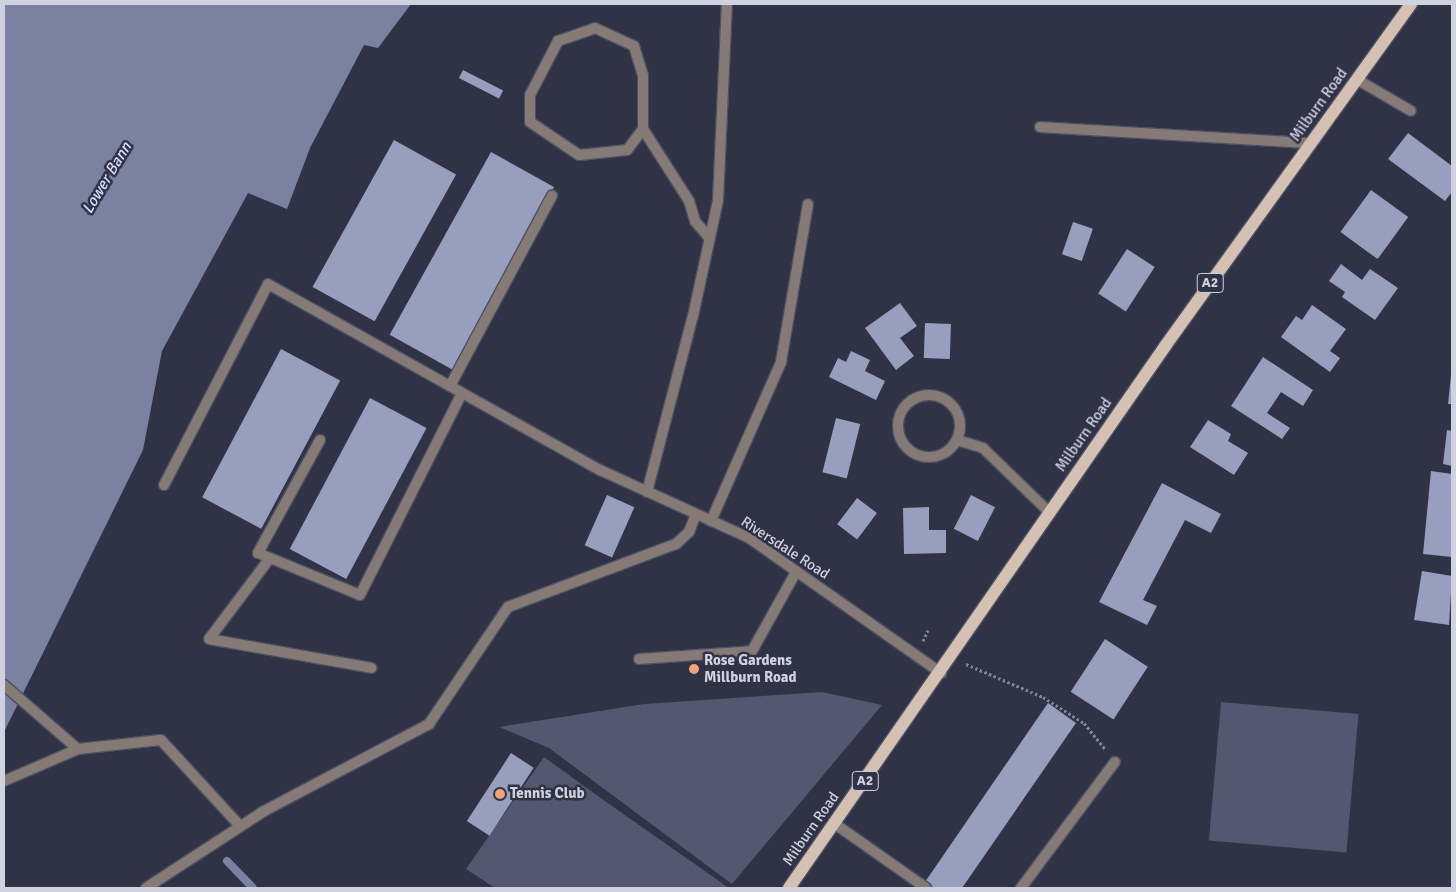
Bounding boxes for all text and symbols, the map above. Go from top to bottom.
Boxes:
street label: Milburn Road [1287,65,1351,145]
water label: Lower Bann [78,139,136,217]
road number: A2 [1196,272,1224,294]
street label: Milburn Road [1052,395,1116,475]
street label: Riversdale Road [737,513,833,583]
place label: Rose Gardens Millburn Road [704,651,796,686]
marker: Rose Gardens Millburn Road [688,663,700,675]
road number: A2 [851,769,879,792]
place label: Tennis Club [510,785,585,803]
marker: Tennis Club [494,788,506,800]
street label: Milburn Road [779,789,843,869]

